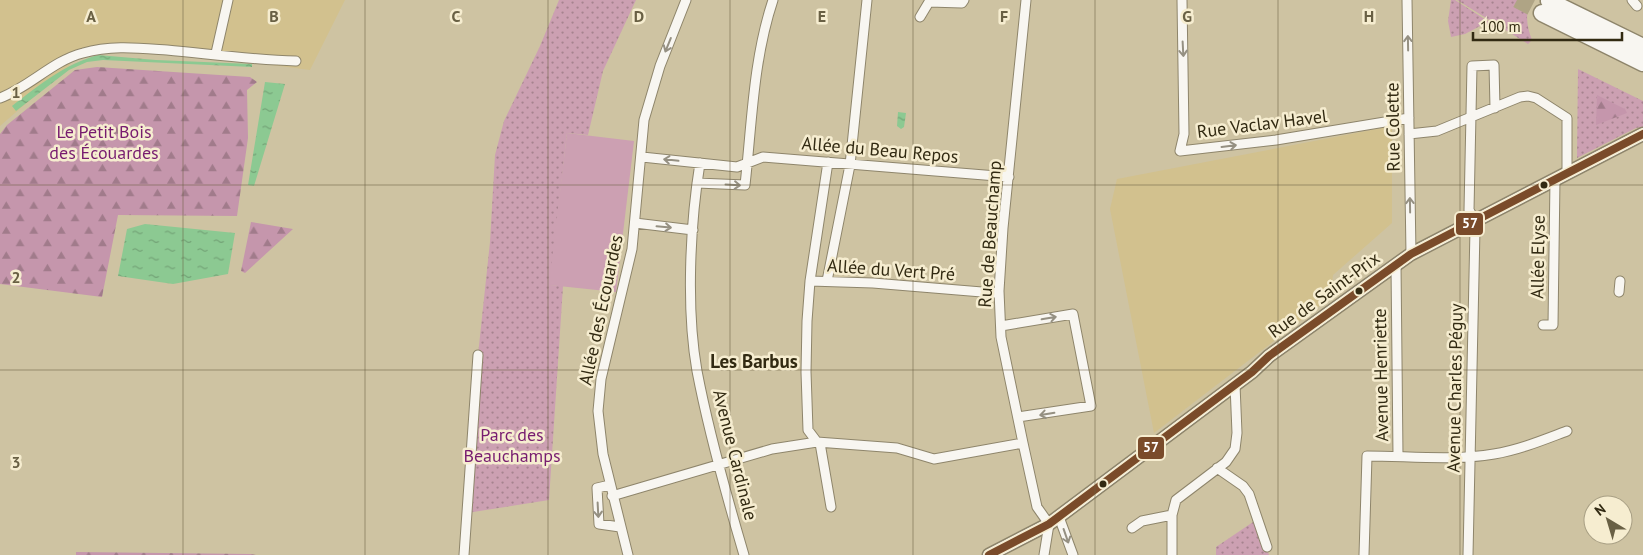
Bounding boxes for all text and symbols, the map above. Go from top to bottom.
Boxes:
text: A [86,6,96,26]
text: B [269,6,279,26]
text: C [452,6,461,26]
text: D [634,6,644,26]
text: E [818,6,826,26]
text: F [1000,6,1008,26]
text: G [1182,6,1192,26]
text: H [1364,6,1374,26]
scale bar [1473,10,1622,42]
text: 100 m [1480,17,1521,36]
one-way arrow [1403,35,1413,51]
one-way arrow [663,37,672,52]
one-way arrow [1178,40,1188,56]
text: 1 [11,82,21,102]
street label: Rue Colette [1380,82,1405,172]
street label: Rue Vaclav Havel [1196,104,1329,143]
park label: Le Petit Bois des Écouardes [49,120,159,164]
street label: Allée du Beau Repos [801,131,959,168]
one-way arrow [1220,140,1236,150]
one-way arrow [663,155,679,165]
street label: Rue de Beauchamp [973,160,1006,308]
one-way arrow [725,180,741,189]
unlabelled marker [1539,180,1549,190]
one-way arrow [1405,197,1415,214]
line badge: 57 [1455,212,1484,236]
text: 57 [1462,214,1478,232]
street label: Allée Elyse [1525,215,1550,299]
one-way arrow [656,222,672,232]
street label: Allée des Écouardes [573,233,628,387]
street label: Rue de Saint-Prix [1263,246,1384,343]
street label: Allée du Vert Pré [826,254,956,285]
text: 2 [11,267,21,287]
unlabelled marker [1354,286,1364,296]
street label: Avenue Charles Péguy [1442,303,1467,473]
street label: Avenue Henriette [1368,308,1393,442]
one-way arrow [1041,313,1057,323]
district label: Les Barbus [710,349,798,373]
street label: Avenue Cardinale [708,387,763,523]
one-way arrow [1040,409,1056,419]
park label: Parc des Beauchamps [463,423,561,467]
line badge: 57 [1137,436,1165,460]
text: 57 [1143,438,1159,456]
text: 3 [11,452,21,472]
unlabelled marker [1098,479,1108,489]
north arrow [1583,495,1633,545]
text: N [1591,500,1609,520]
one-way arrow [594,502,603,518]
one-way arrow [1062,527,1072,543]

